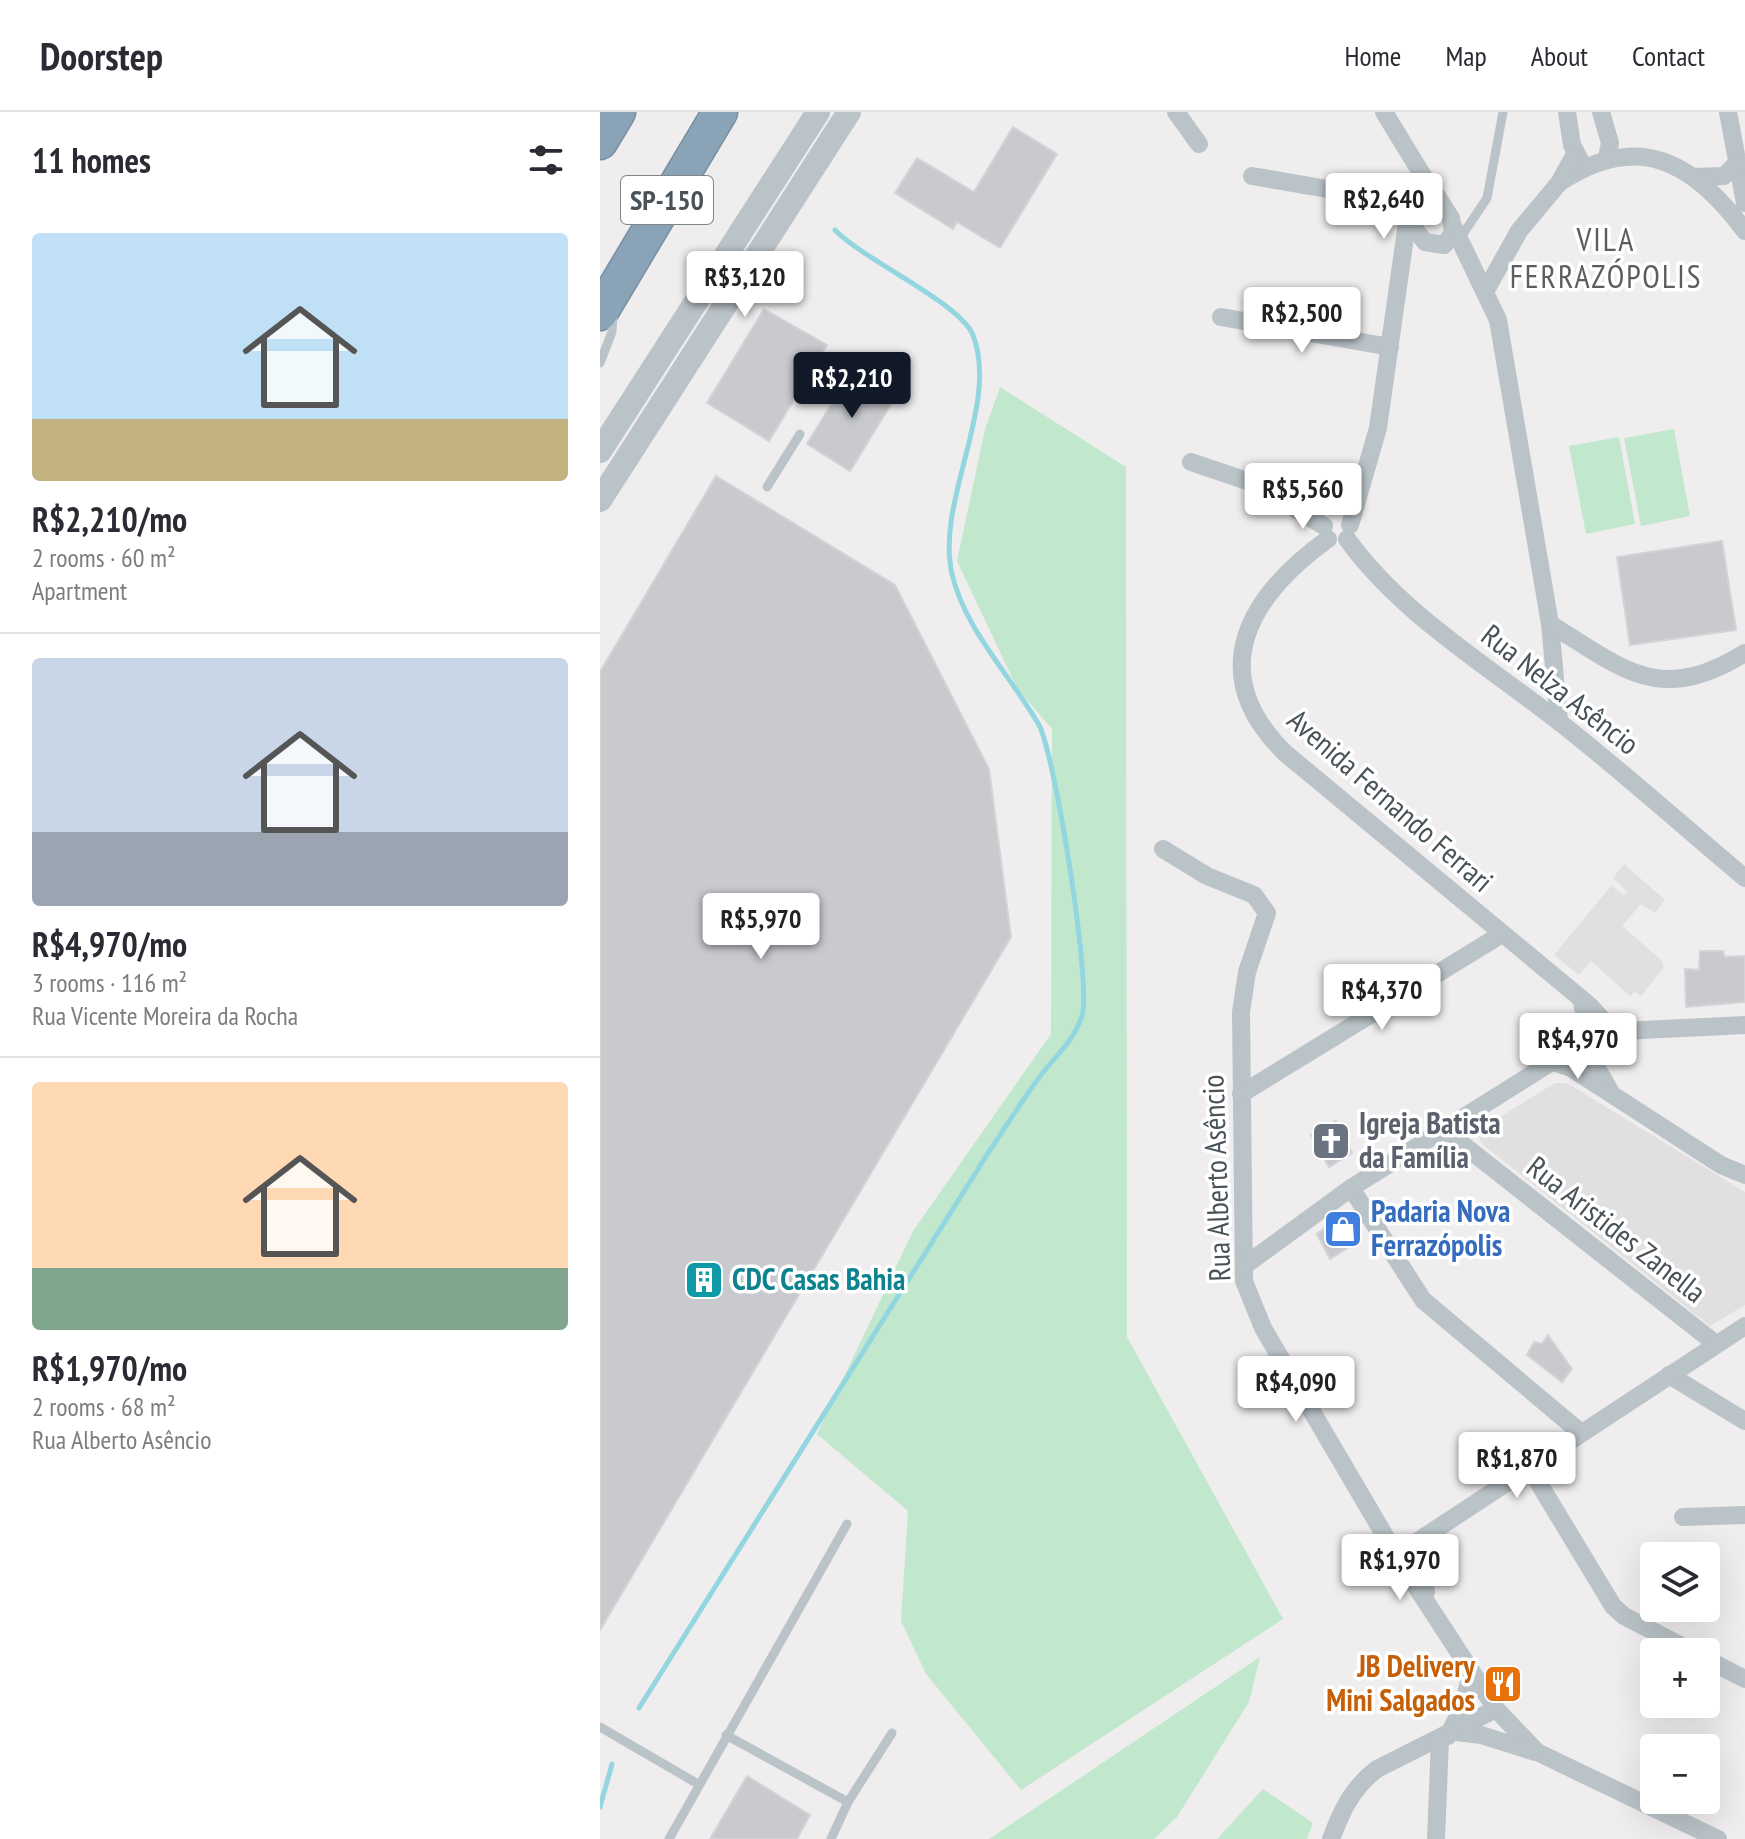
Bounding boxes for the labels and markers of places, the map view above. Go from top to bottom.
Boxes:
pin: R$2,640 [1310,173,1458,241]
pin: R$3,120 [671,251,819,319]
pin: R$2,500 [1228,287,1376,355]
pin: R$2,210 [778,352,926,420]
pin: R$5,560 [1229,463,1377,531]
pin: R$5,970 [687,893,835,961]
pin: R$4,370 [1308,964,1456,1032]
pin: R$4,970 [1504,1013,1652,1081]
place label: Igreja Batista da Família [1359,1103,1501,1176]
church icon: Igreja Batista da Família [1310,1120,1352,1162]
place label: Padaria Nova Ferrazópolis [1371,1191,1510,1264]
shop icon: Padaria Nova Ferrazópolis [1322,1208,1364,1250]
building icon: CDC Casas Bahia [683,1259,725,1301]
place label: CDC Casas Bahia [732,1259,905,1298]
pin: R$4,090 [1222,1356,1370,1424]
pin: R$1,870 [1443,1432,1591,1500]
pin: R$1,970 [1326,1534,1474,1602]
place label: JB Delivery Mini Salgados [1326,1646,1476,1719]
restaurant icon: JB Delivery Mini Salgados [1482,1663,1524,1705]

